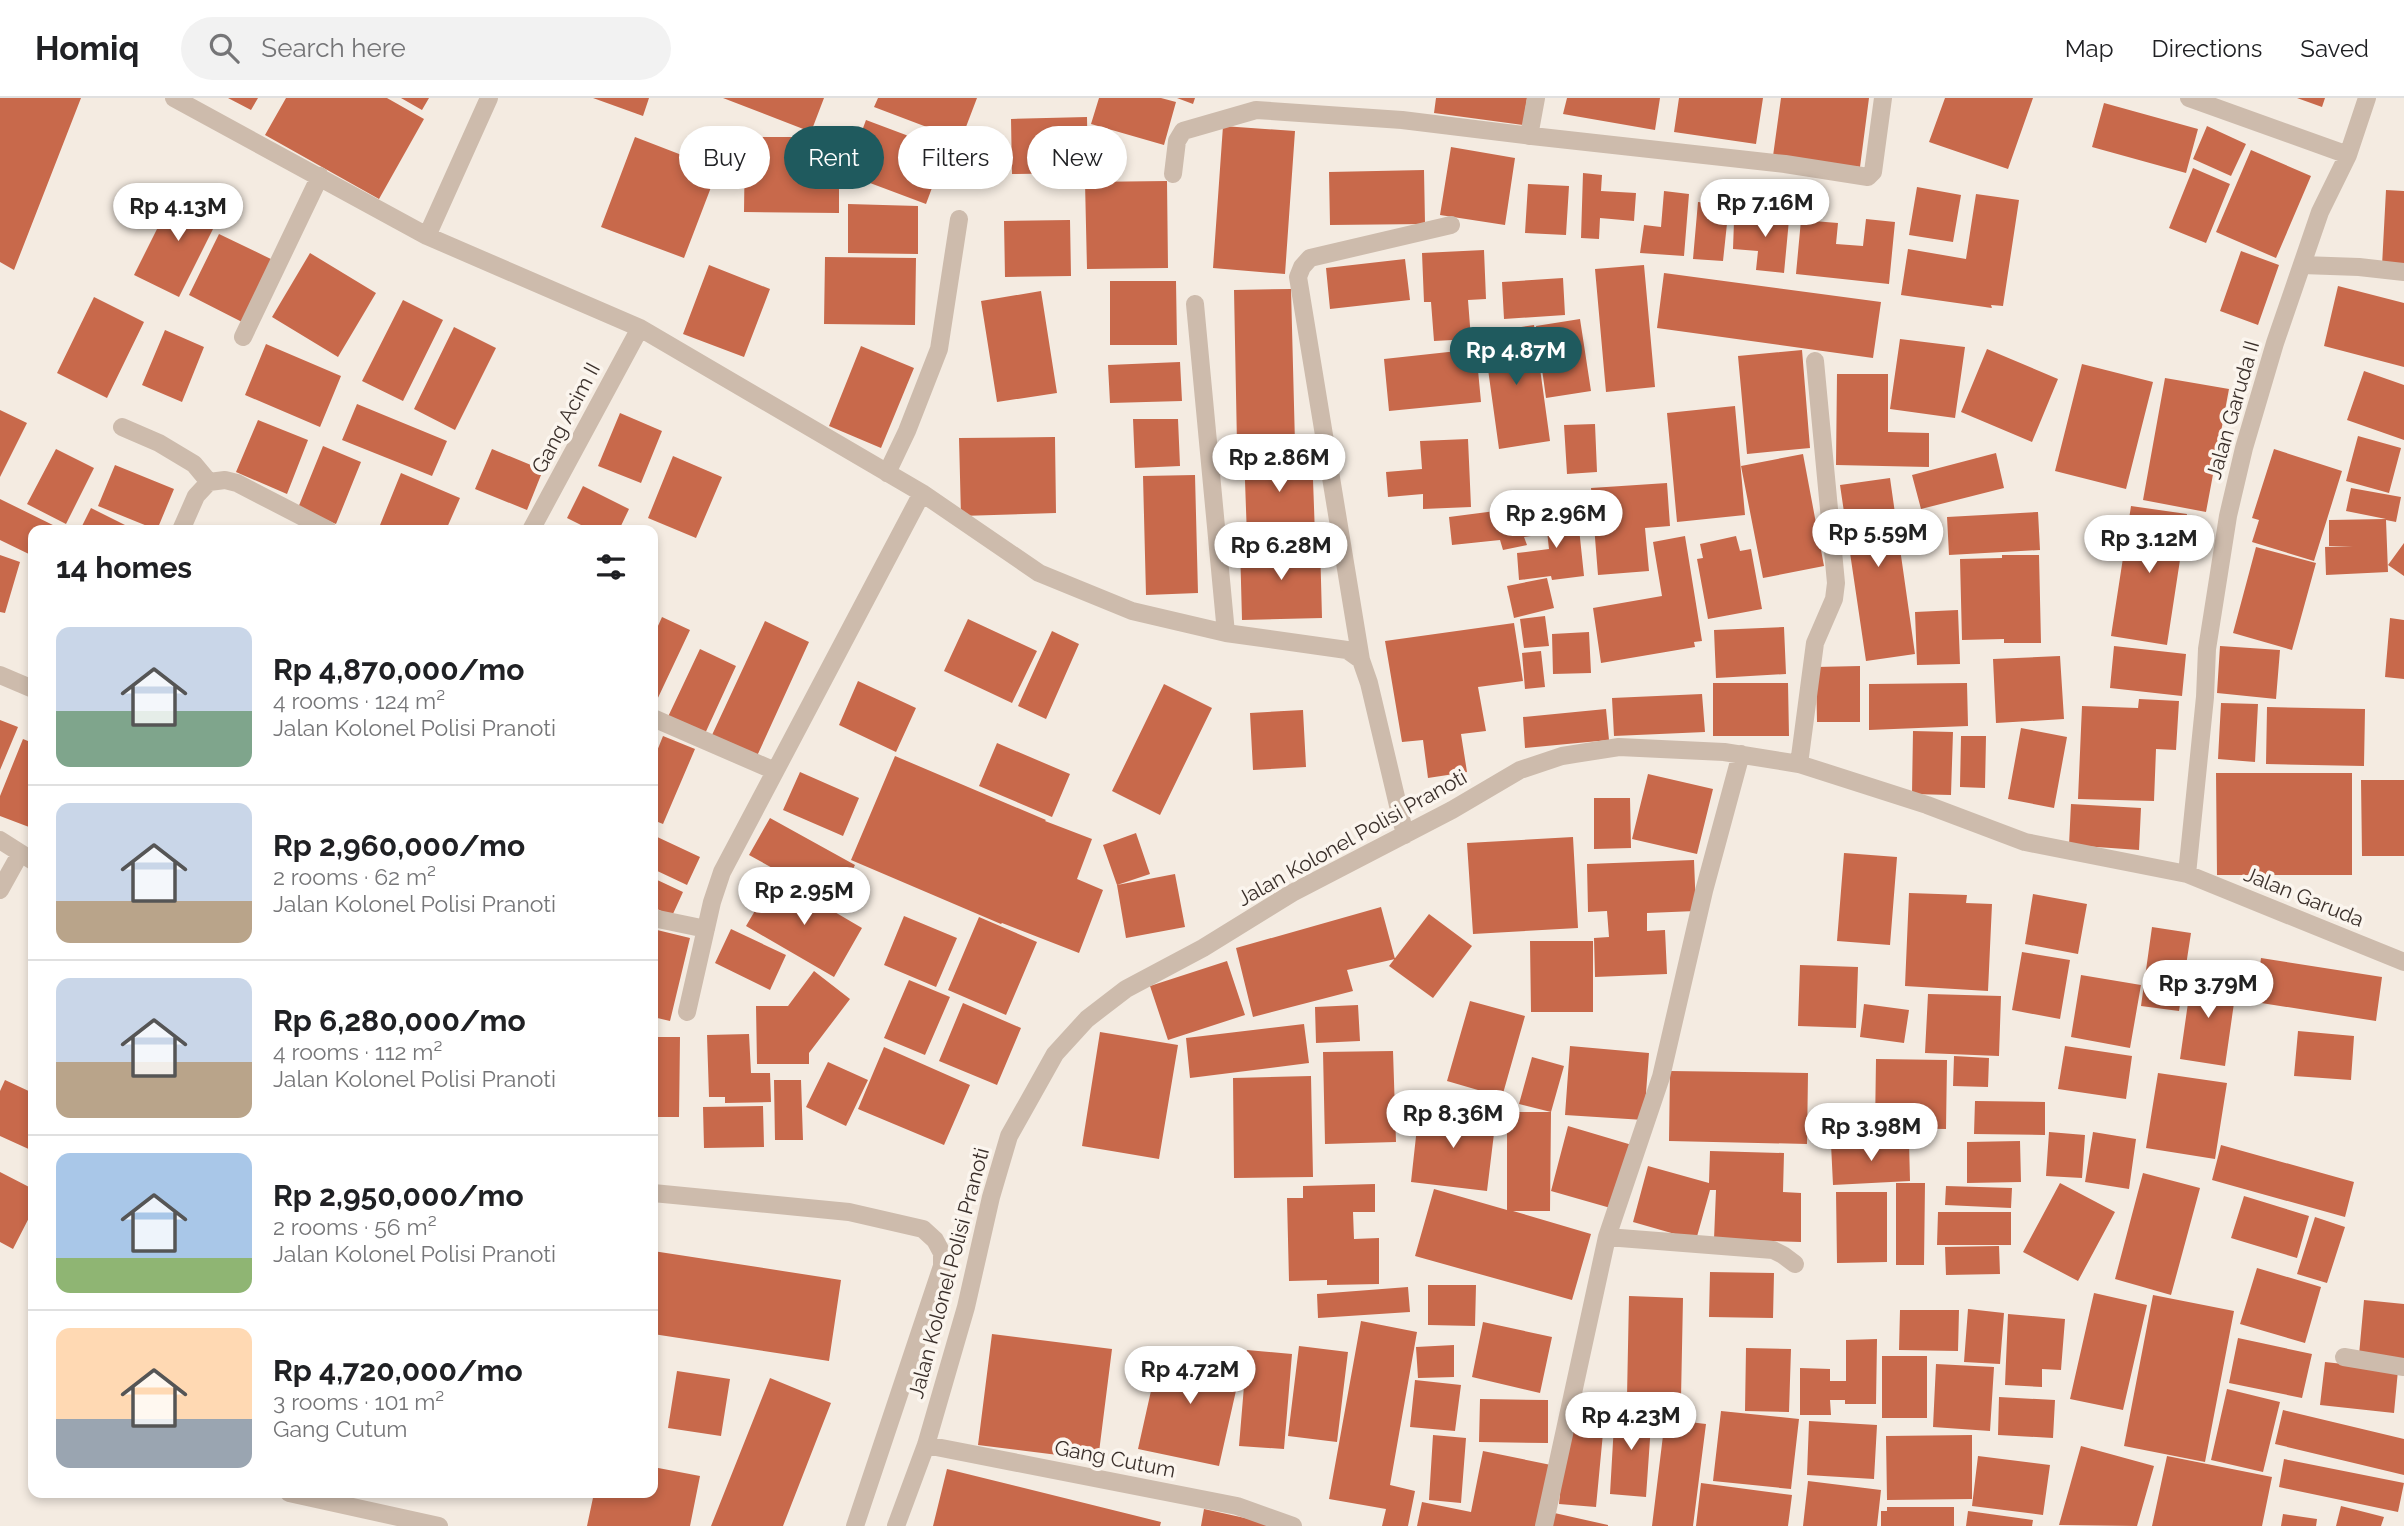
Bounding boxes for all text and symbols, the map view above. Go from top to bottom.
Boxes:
search box [181,17,671,80]
text: Homiq [35,29,139,68]
icon: search [205,29,243,67]
text: Search here [261,33,406,63]
text: Map [2065,34,2114,63]
text: Directions [2152,34,2262,63]
text: Saved [2300,34,2369,63]
chip: Buy [679,126,770,189]
chip: Rent [784,126,884,189]
chip: Filters [898,126,1013,189]
chip: New [1027,126,1127,189]
pin: Rp 7.16M [1693,180,1837,239]
pin: Rp 4.13M [106,184,250,243]
text: Rp 7.16M [1716,188,1814,215]
text: Rp 4.13M [129,192,227,219]
pin: Rp 4.87M [1444,328,1588,387]
text: Rp 4.87M [1466,336,1566,363]
street label: Jalan Garuda II [2201,338,2264,482]
street label: Gang Acim II [526,358,605,477]
pin: Rp 2.86M [1207,434,1351,494]
text: Rp 2.86M [1228,443,1330,470]
pin: Rp 2.96M [1484,490,1628,550]
text: Rp 2.96M [1506,499,1606,526]
pin: Rp 5.59M [1806,510,1950,569]
pin: Rp 3.12M [2077,516,2221,575]
text: Rp 5.59M [1828,518,1928,545]
pin: Rp 6.28M [1209,522,1353,582]
text: Rp 3.12M [2100,524,2198,551]
text: Rp 6.28M [1230,531,1332,558]
icon: filters [592,548,630,586]
text: 14 homes [56,550,192,585]
text: Rp 4,870,000/mo [273,652,524,687]
icon: home [112,655,196,739]
text: 4 rooms · 124 m² [273,687,445,714]
text: Jalan Kolonel Polisi Pranoti [273,714,556,741]
street label: Jalan Kolonel Polisi Pranoti [1233,764,1471,911]
text: Rp 2,960,000/mo [273,828,525,863]
icon: home [112,831,196,915]
street label: Jalan Garuda [2241,861,2368,932]
text: 2 rooms · 62 m² [273,863,436,890]
pin: Rp 2.95M [732,868,876,927]
text: Rp 2.95M [754,876,854,903]
text: Jalan Kolonel Polisi Pranoti [273,890,556,917]
pin: Rp 3.79M [2136,960,2280,1020]
text: Rp 3.79M [2158,969,2258,996]
text: Rp 6,280,000/mo [273,1003,526,1038]
icon: home [112,1006,196,1090]
text: 4 rooms · 112 m² [273,1038,442,1065]
text: Jalan Kolonel Polisi Pranoti [273,1065,556,1092]
pin: Rp 8.36M [1381,1090,1525,1150]
text: Rp 8.36M [1402,1099,1504,1126]
pin: Rp 3.98M [1799,1104,1943,1163]
text: Rp 3.98M [1821,1112,1921,1139]
street label: Jalan Kolonel Polisi Pranoti [903,1145,994,1401]
text: Rp 2,950,000/mo [273,1178,524,1213]
icon: home [112,1181,196,1265]
text: 2 rooms · 56 m² [273,1213,437,1240]
text: Jalan Kolonel Polisi Pranoti [273,1240,556,1267]
pin: Rp 4.72M [1118,1346,1262,1406]
text: Rp 4,720,000/mo [273,1353,523,1388]
text: Rp 4.72M [1141,1355,1239,1382]
icon: home [112,1356,196,1440]
text: 3 rooms · 101 m² [273,1388,444,1415]
pin: Rp 4.23M [1559,1392,1703,1452]
text: Rp 4.23M [1581,1401,1681,1428]
text: Gang Cutum [273,1415,407,1442]
street label: Gang Cutum [1052,1435,1178,1482]

